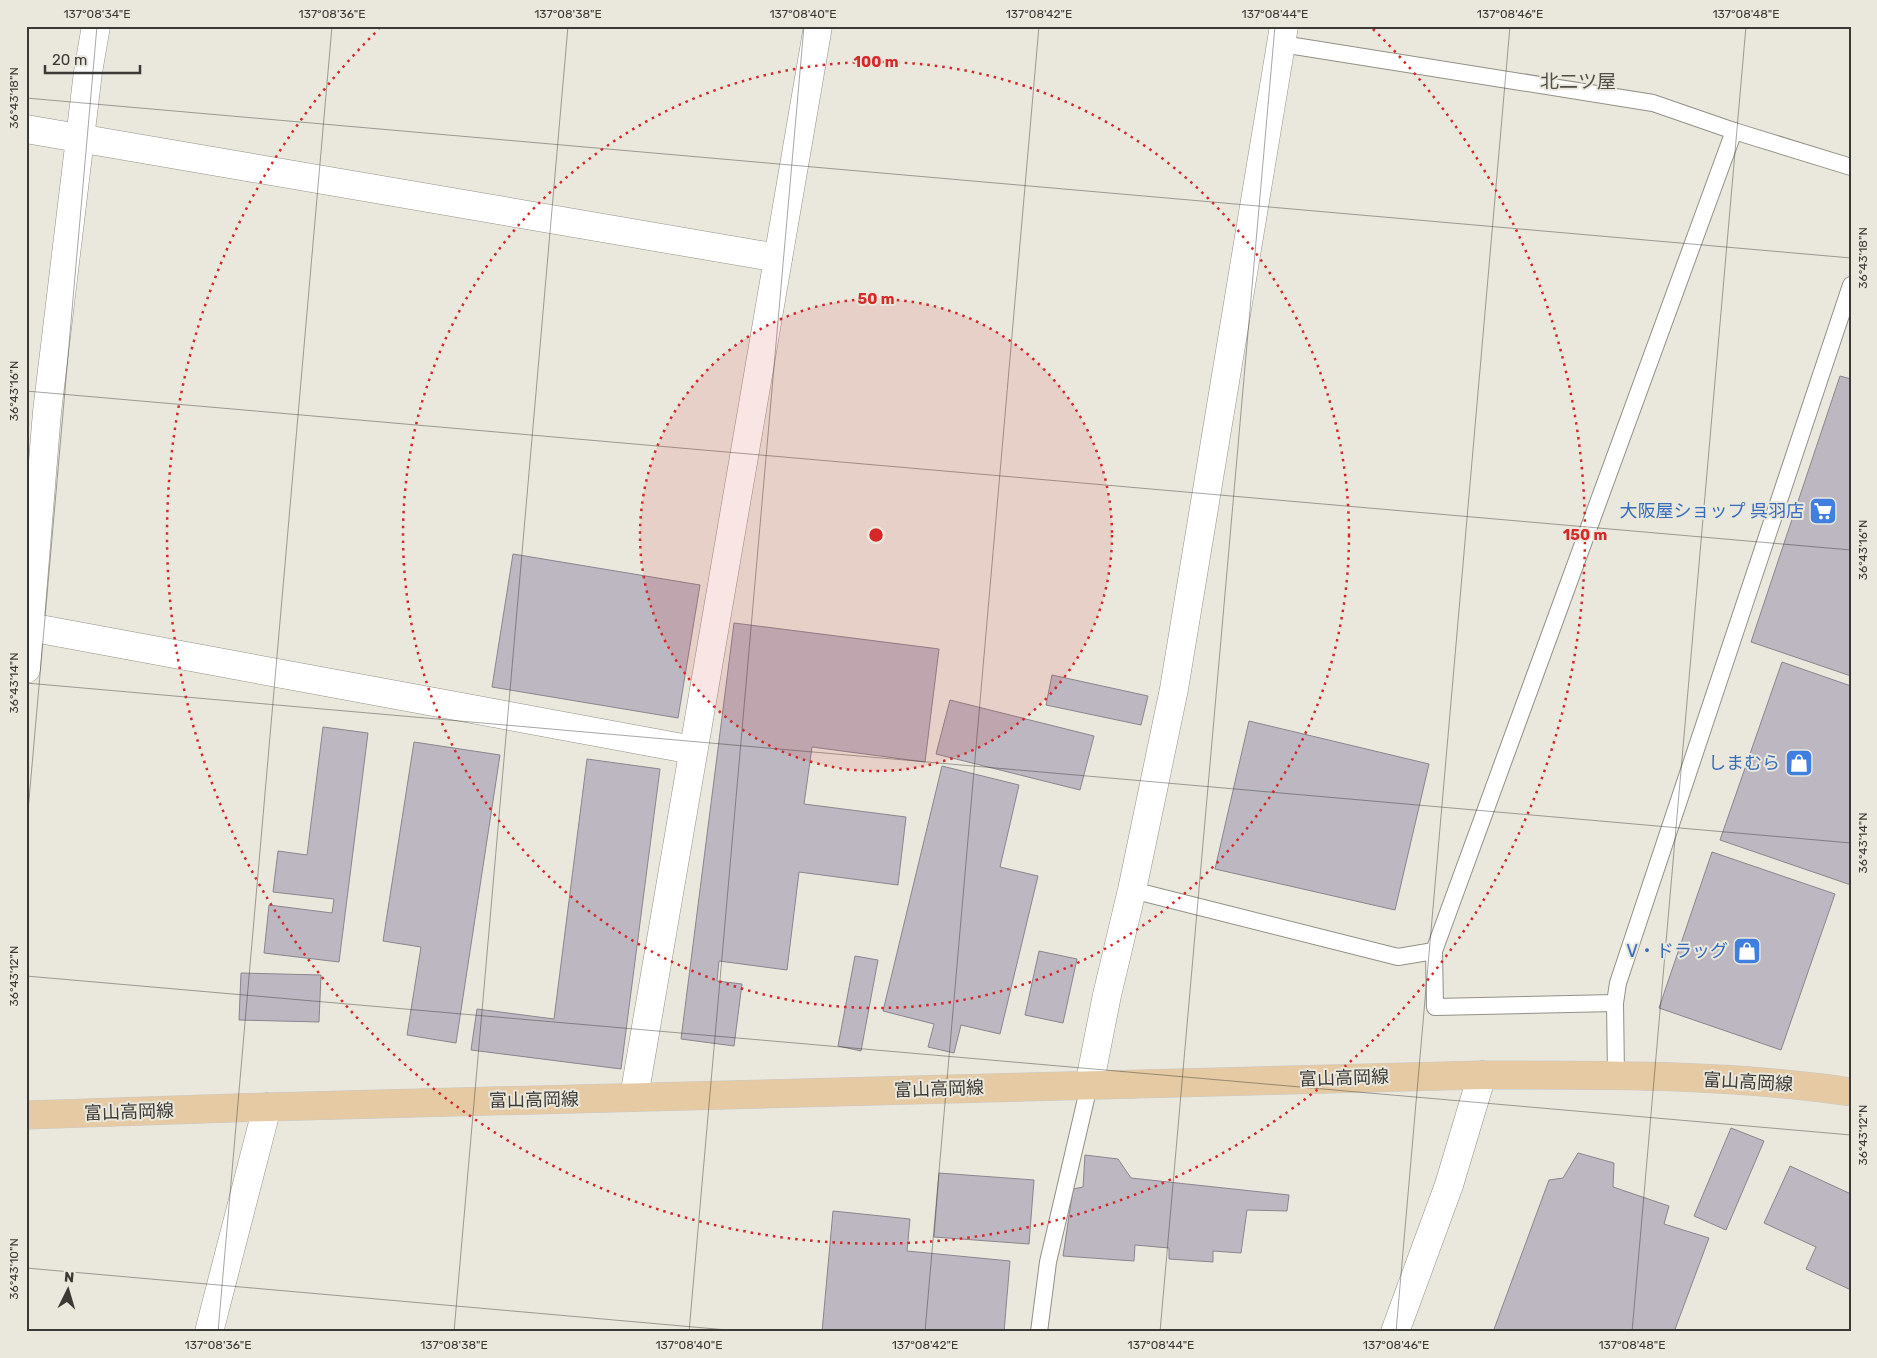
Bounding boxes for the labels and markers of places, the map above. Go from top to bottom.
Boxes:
supermarket icon: 大阪屋ショップ 呉羽店 [1808,496,1838,526]
place label: 大阪屋ショップ 呉羽店 [1620,500,1804,522]
centre of rings [867,526,885,544]
shop icon: しまむら [1784,748,1814,778]
place label: しまむら [1708,752,1780,774]
shop icon: V・ドラッグ [1732,936,1762,966]
place label: V・ドラッグ [1626,940,1728,962]

